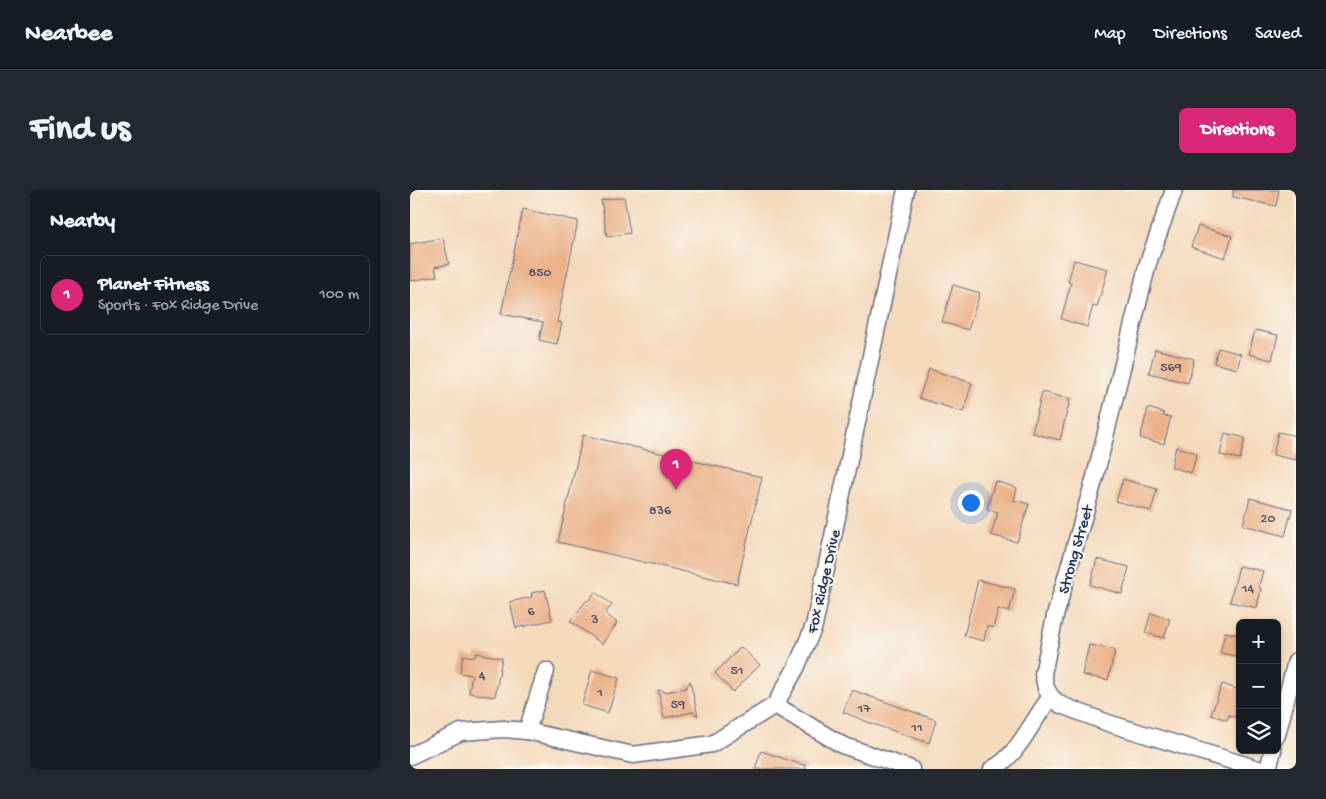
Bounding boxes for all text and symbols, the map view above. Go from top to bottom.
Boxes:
text: Nearbee [25,20,112,49]
text: Map [1094,24,1126,45]
text: Directions [1154,24,1227,45]
text: Saved [1255,24,1301,45]
button: Directions [1179,108,1296,153]
text: Find us [30,110,130,151]
text: Nearby [50,210,115,235]
house number: 850 [529,265,552,282]
text: Planet Fitness [98,274,209,297]
text: 1 [64,286,70,305]
text: 100 m [319,286,359,305]
text: Sports · Fox Ridge Drive [98,297,258,316]
house number: 569 [1160,360,1182,377]
pin: 1 [660,449,692,490]
your location [958,490,984,516]
street label: Strong Street [1056,502,1099,596]
house number: 836 [649,503,672,520]
house number: 20 [1261,511,1275,528]
street label: Fox Ridge Drive [804,527,847,637]
house number: 14 [1241,581,1255,598]
house number: 6 [527,604,535,621]
house number: 3 [590,612,599,629]
map controls [1236,619,1281,754]
button: + [1236,619,1281,664]
house number: 51 [730,663,744,680]
button: − [1236,664,1281,709]
house number: 4 [479,668,486,685]
house number: 1 [596,685,603,702]
house number: 59 [671,697,685,714]
house number: 17 [857,701,871,718]
button: layers [1236,709,1281,754]
house number: 11 [910,720,923,737]

